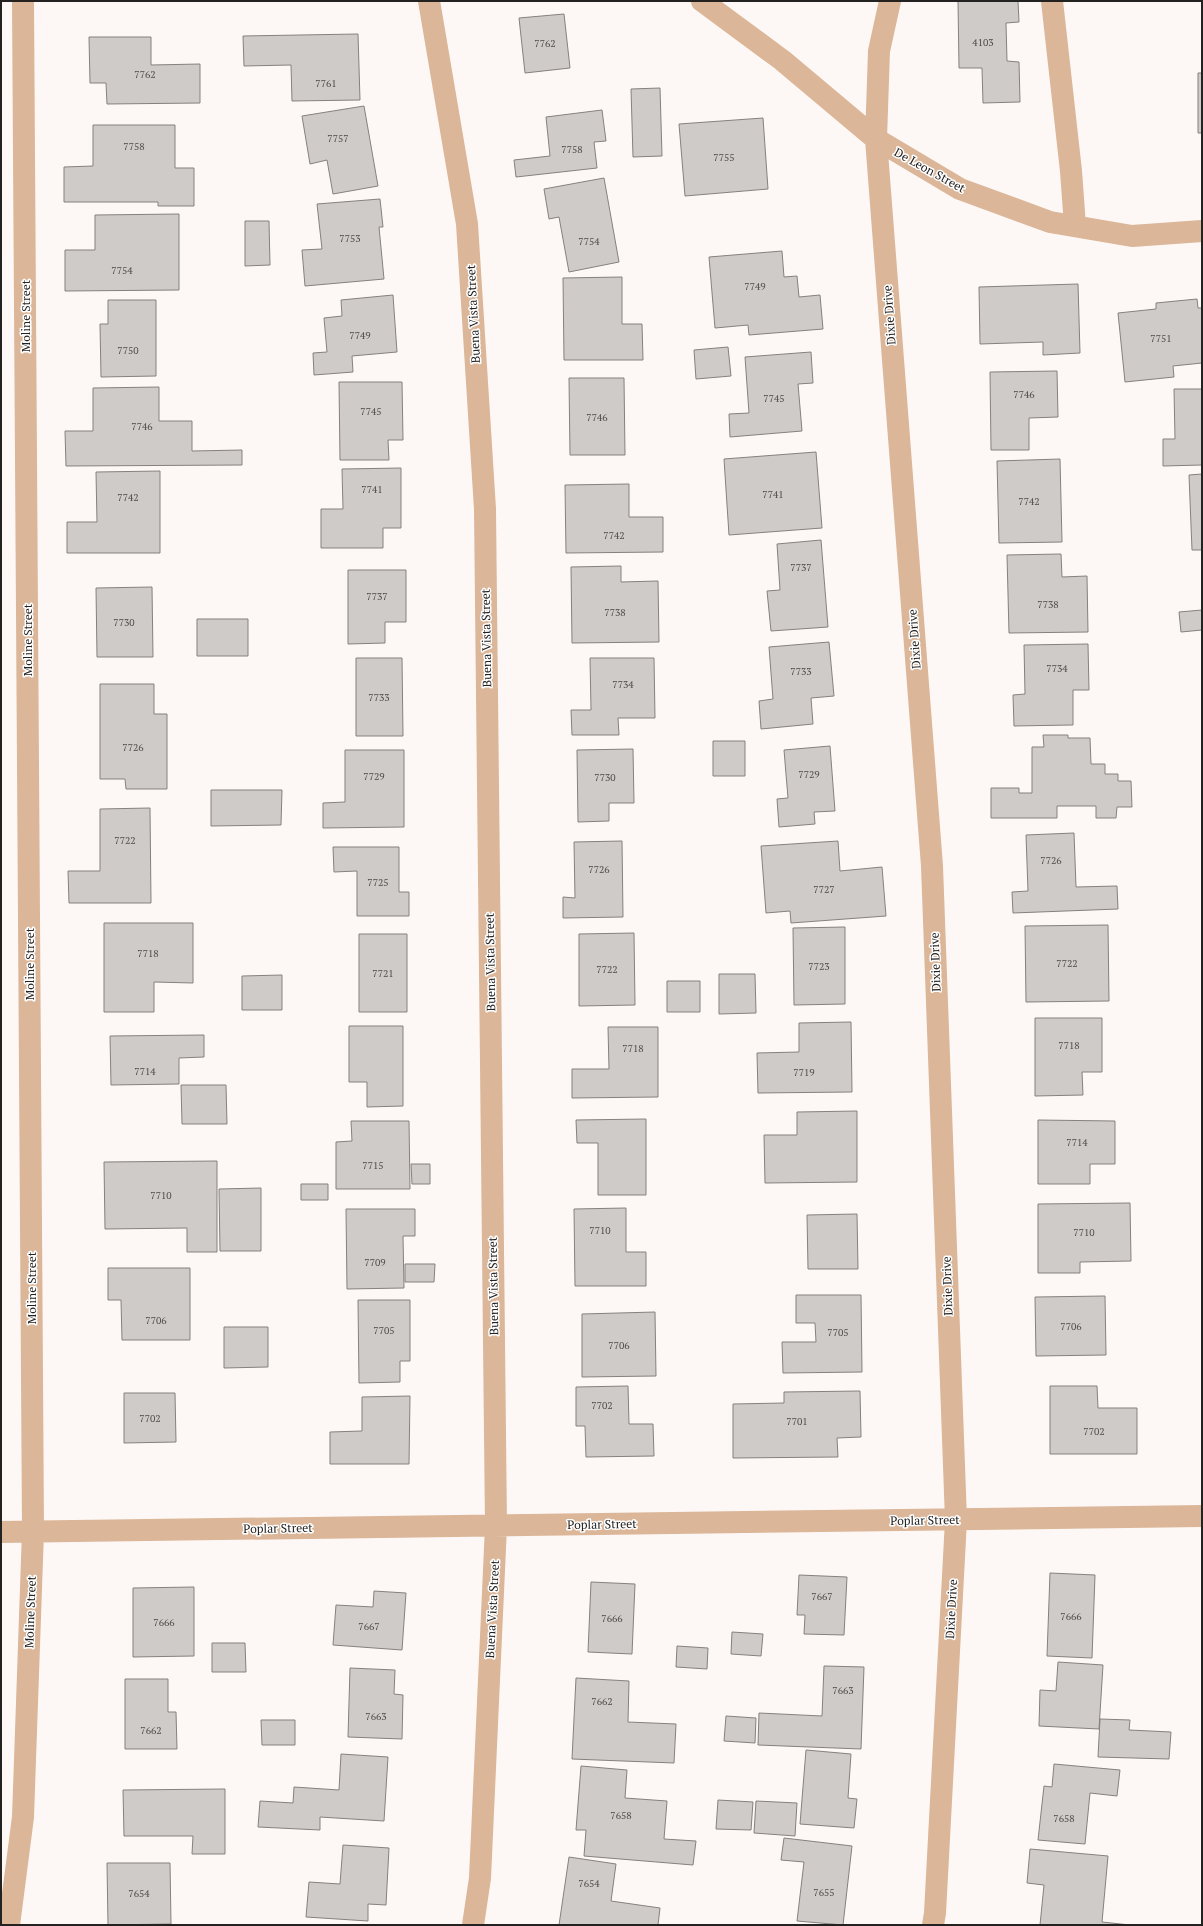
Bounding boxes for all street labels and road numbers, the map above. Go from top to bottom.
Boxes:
street label: De Leon Street [892,144,969,196]
street label: Buena Vista Street [463,264,483,364]
street label: Moline Street [18,279,33,352]
street label: Dixie Drive [879,285,899,345]
street label: Buena Vista Street [478,588,494,687]
street label: Moline Street [20,603,35,676]
street label: Dixie Drive [904,609,924,669]
street label: Buena Vista Street [482,912,498,1011]
street label: Moline Street [22,927,37,1000]
street label: Dixie Drive [926,932,944,992]
street label: Buena Vista Street [485,1236,501,1335]
street label: Moline Street [24,1251,39,1324]
street label: Dixie Drive [938,1256,956,1316]
street label: Poplar Street [890,1512,960,1528]
street label: Poplar Street [567,1516,637,1532]
street label: Poplar Street [243,1520,313,1536]
street label: Buena Vista Street [482,1559,502,1659]
street label: Moline Street [21,1575,39,1648]
street label: Dixie Drive [942,1579,960,1639]

